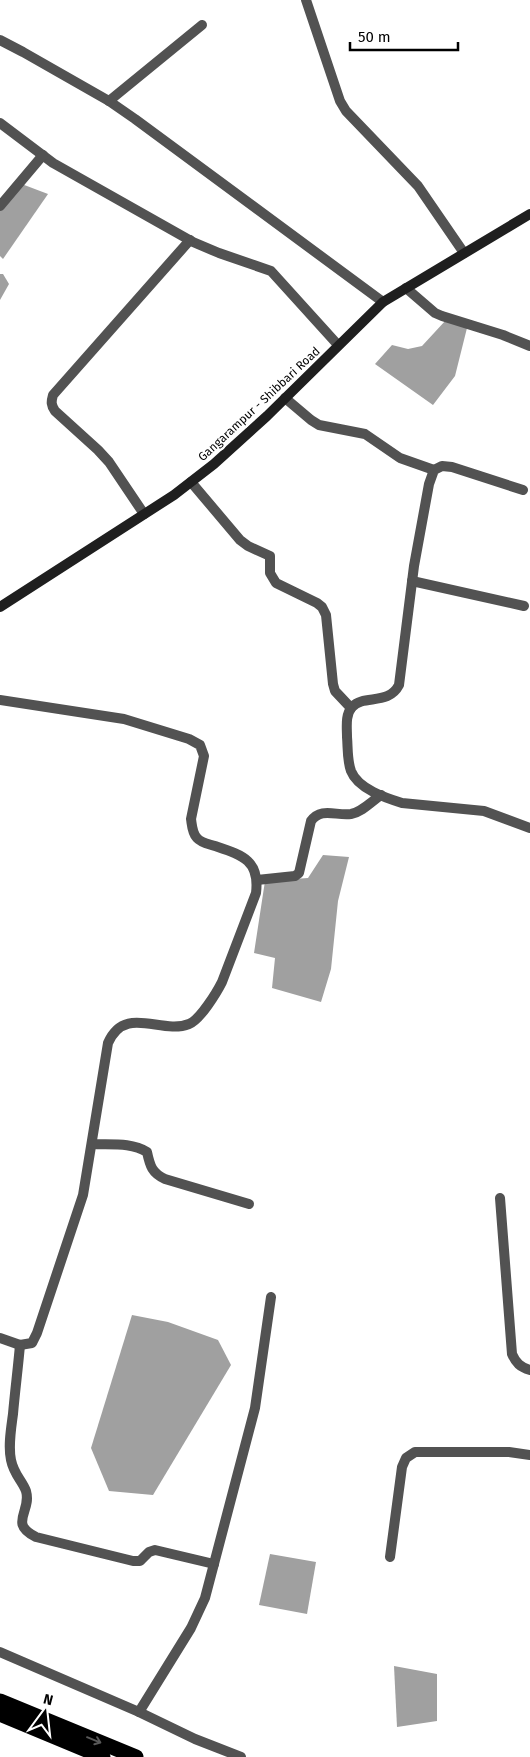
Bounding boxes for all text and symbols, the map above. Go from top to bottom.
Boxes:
scale bar [350,20,458,52]
text: 50 m [358,28,391,46]
street label: Gangarampur - Shibbari Road [195,344,323,464]
north arrow [20,1687,70,1737]
text: N [42,1691,55,1709]
one-way arrow [86,1735,101,1745]

